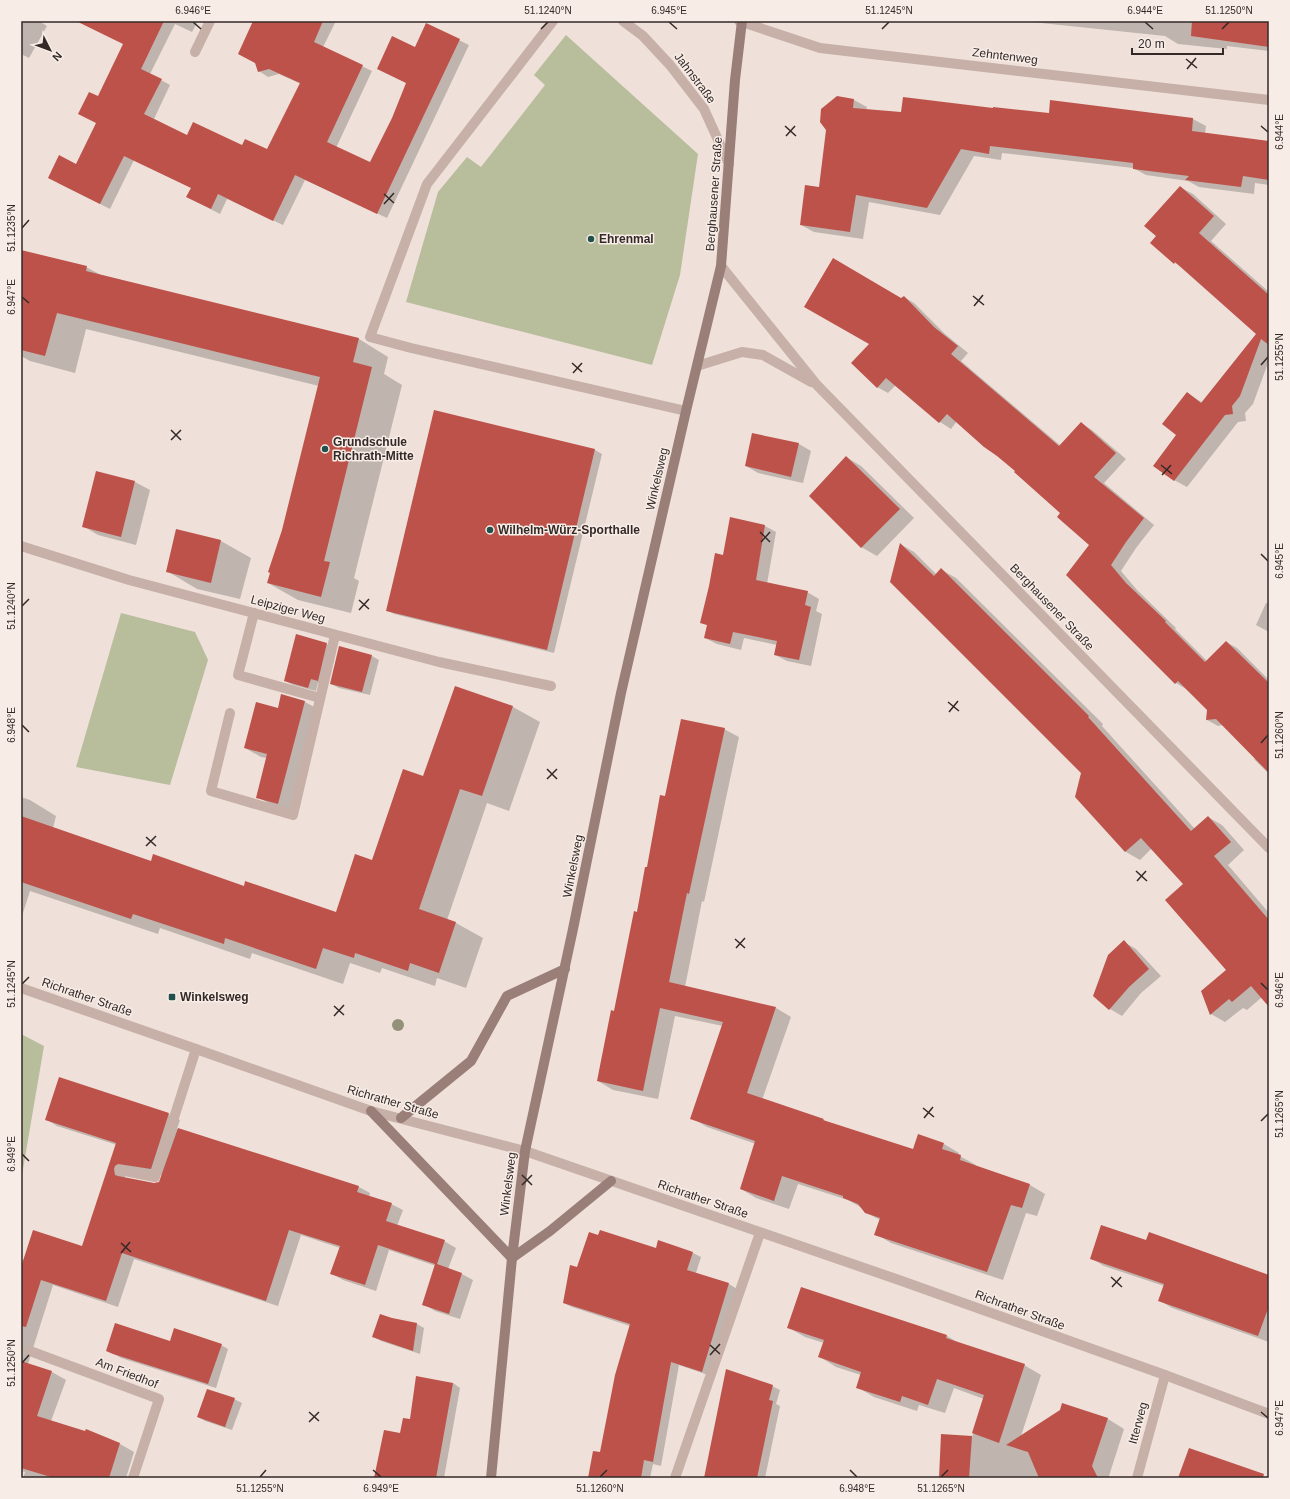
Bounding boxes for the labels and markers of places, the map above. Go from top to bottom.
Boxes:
place label: Ehrenmal [599,232,654,246]
marker: Ehrenmal [586,234,596,244]
place label: Grundschule Richrath-Mitte [333,435,414,463]
marker: Grundschule Richrath-Mitte [320,444,330,454]
place label: Wilhelm-Würz-Sporthalle [498,523,640,537]
marker: Wilhelm-Würz-Sporthalle [485,525,495,535]
place label: Winkelsweg [180,990,249,1004]
marker: Winkelsweg [167,992,177,1002]

